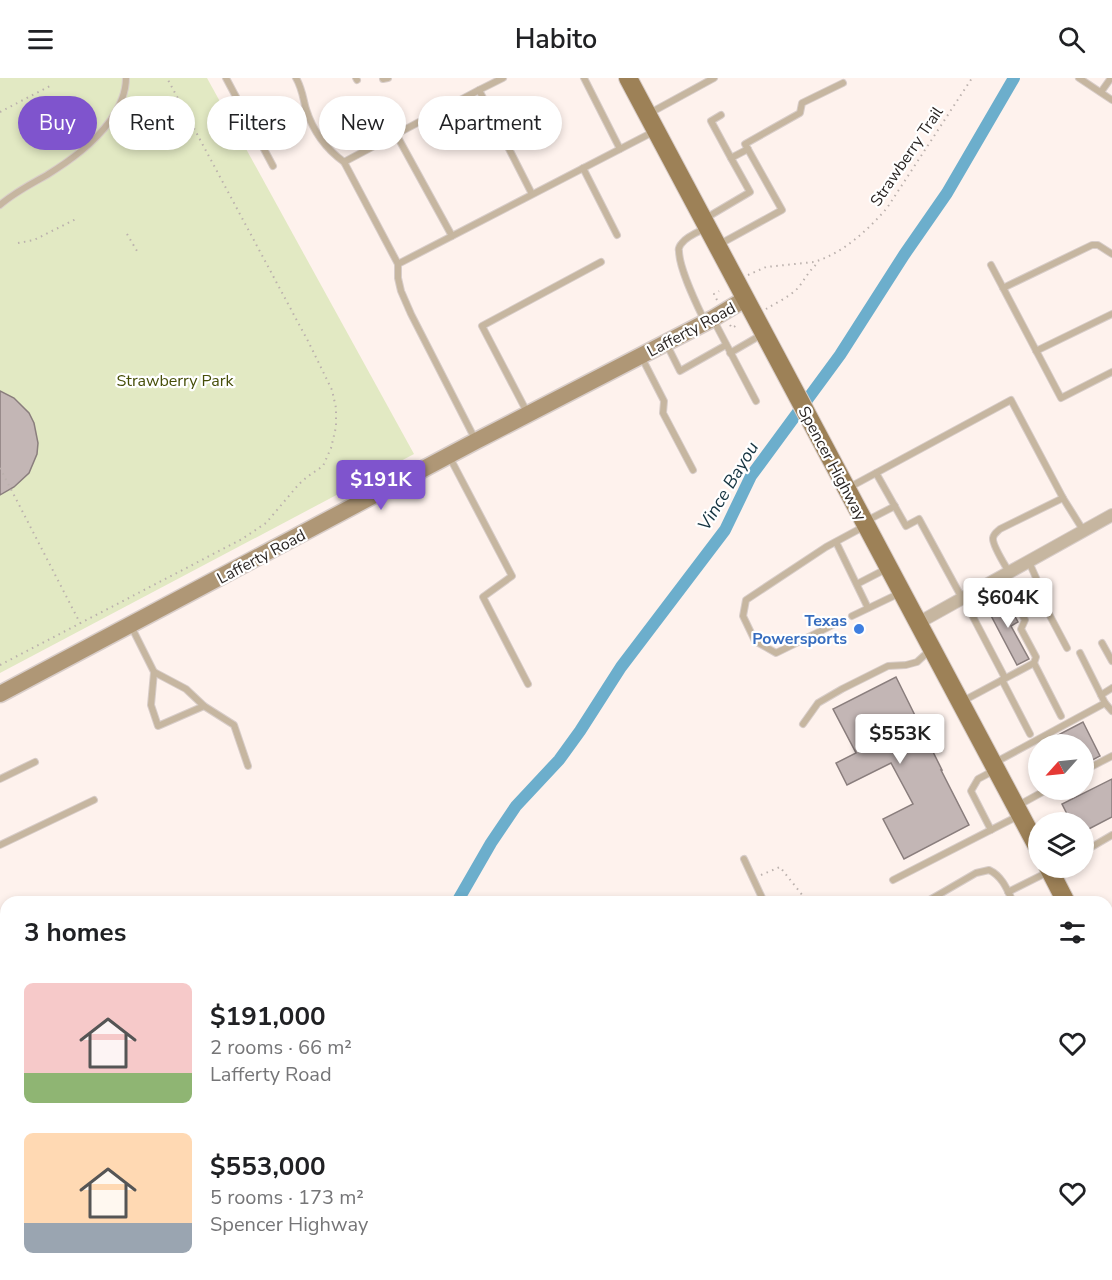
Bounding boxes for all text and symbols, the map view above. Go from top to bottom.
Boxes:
text: Habito [515,21,597,58]
icon: menu [24,23,57,56]
icon: search [1055,23,1088,56]
chip: Buy [18,96,97,150]
chip: Rent [109,96,195,150]
chip: Filters [207,96,307,150]
chip: New [319,96,406,150]
chip: Apartment [418,96,562,150]
street label: Strawberry Trail [865,102,949,211]
street label: Lafferty Road [643,297,740,362]
park label: Strawberry Park [117,370,234,392]
street label: Spencer Highway [793,402,872,525]
water label: Vince Bayou [692,437,764,535]
pin: $191K [339,460,423,511]
text: $191K [350,466,412,493]
street label: Lafferty Road [213,524,310,589]
pin: $604K [966,578,1050,629]
text: $604K [977,584,1039,611]
place label: Texas Powersports [752,610,847,650]
marker: Texas Powersports [852,622,866,636]
pin: $553K [858,714,942,765]
text: $553K [869,720,931,747]
north arrow [1028,734,1094,800]
map controls [1028,734,1094,878]
button: layers [1028,812,1094,878]
text: 3 homes [24,915,126,950]
icon: filters [1056,916,1089,949]
text: $191,000 [210,999,326,1034]
icon: home [72,1007,144,1079]
icon: heart [1056,1027,1089,1060]
text: 2 rooms · 66 m² [210,1034,352,1061]
text: Lafferty Road [210,1061,332,1088]
text: $553,000 [210,1149,326,1184]
icon: home [72,1157,144,1229]
icon: heart [1056,1177,1089,1210]
text: 5 rooms · 173 m² [210,1184,364,1211]
text: Spencer Highway [210,1211,368,1238]

